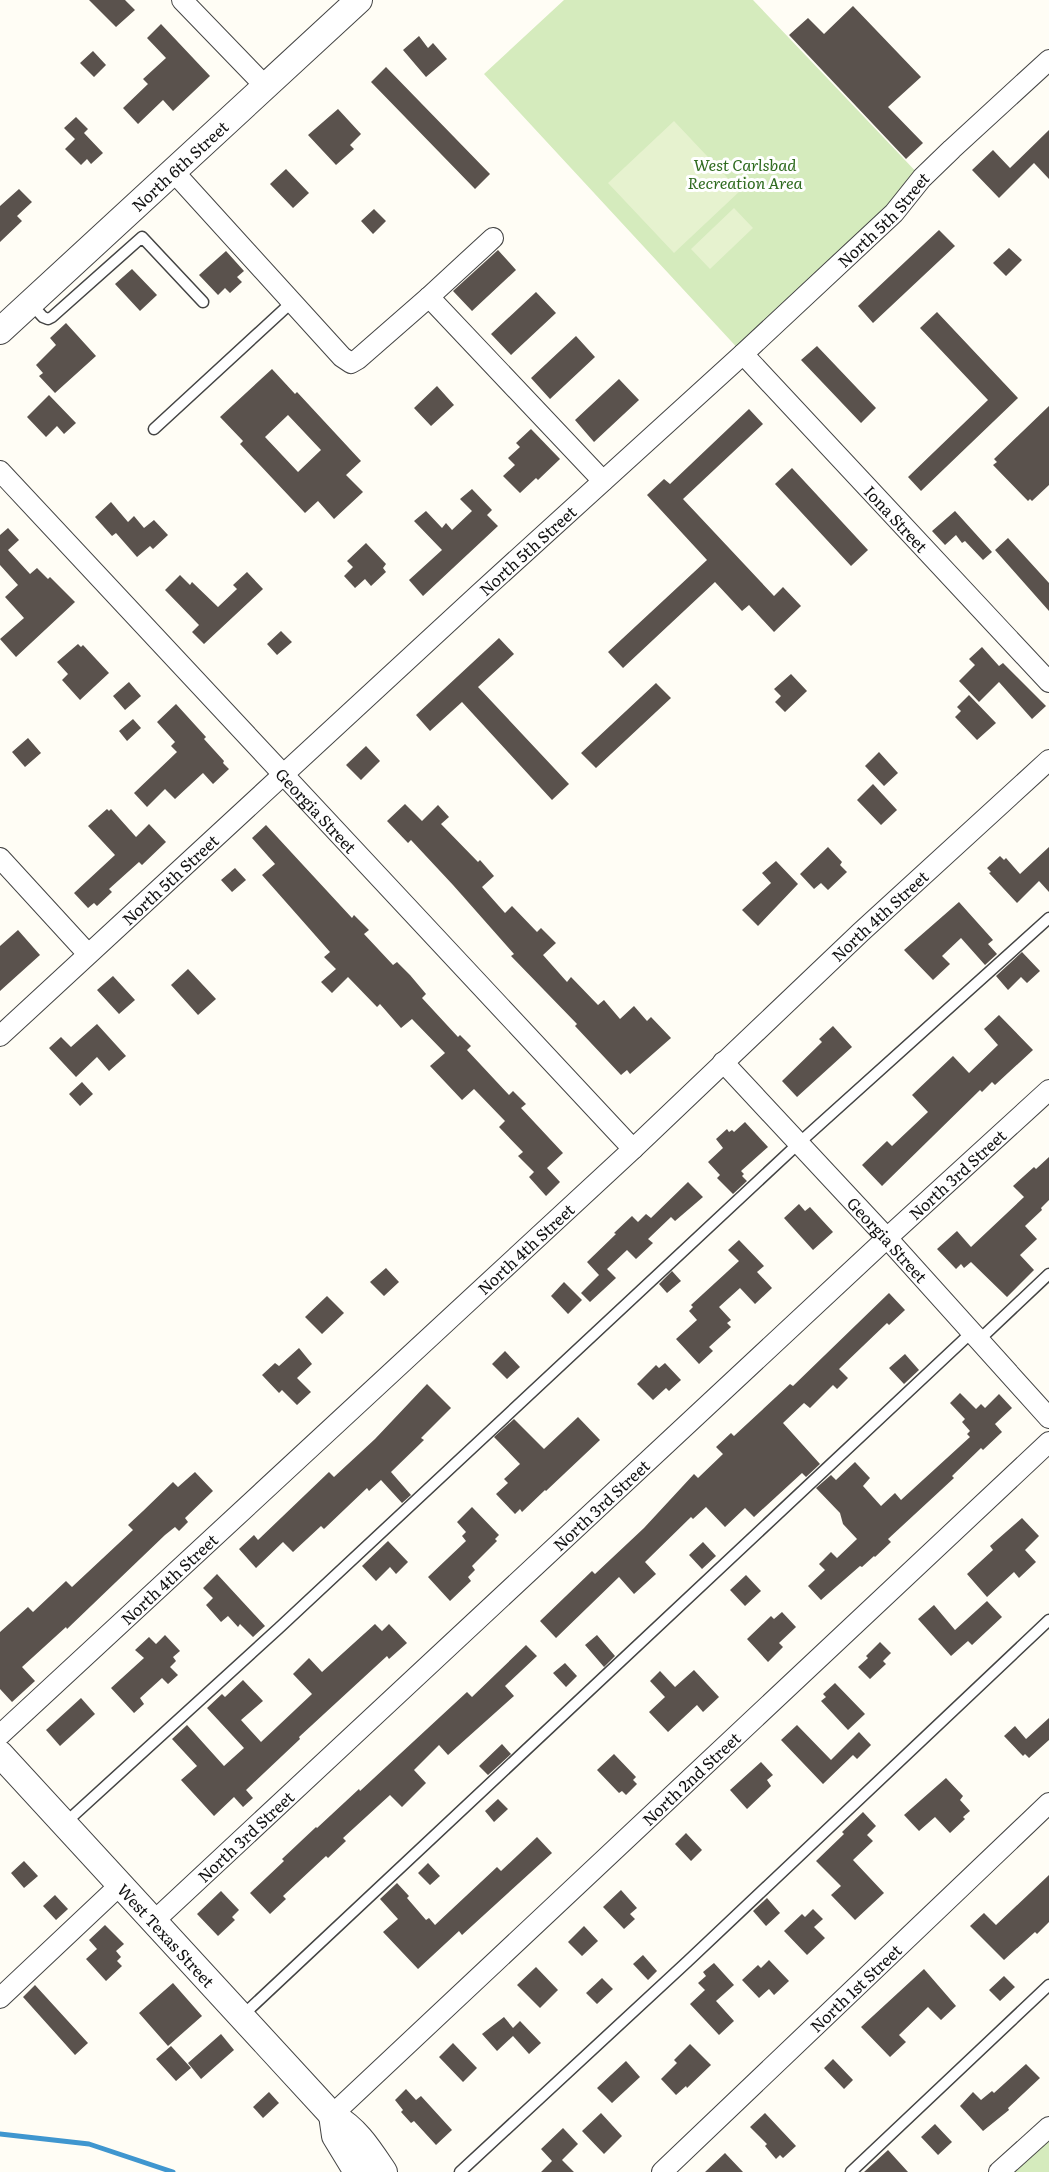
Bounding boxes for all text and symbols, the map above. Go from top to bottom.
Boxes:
street label: North 6th Street [126,114,234,217]
park label: West Carlsbad Recreation Area [687,152,803,194]
street label: North 5th Street [832,166,934,272]
street label: Iona Street [859,480,934,558]
street label: North 5th Street [473,499,582,601]
street label: Georgia Street [271,762,363,859]
street label: North 5th Street [116,828,224,930]
street label: North 4th Street [825,864,934,967]
street label: North 3rd Street [903,1123,1011,1225]
street label: Georgia Street [842,1191,934,1288]
street label: North 4th Street [472,1197,580,1300]
street label: North 3rd Street [547,1453,655,1556]
street label: North 4th Street [115,1527,223,1630]
street label: North 2nd Street [636,1726,746,1831]
street label: North 3rd Street [191,1784,299,1887]
street label: West Texas Street [112,1878,221,1993]
street label: North 1st Street [804,1938,907,2037]

